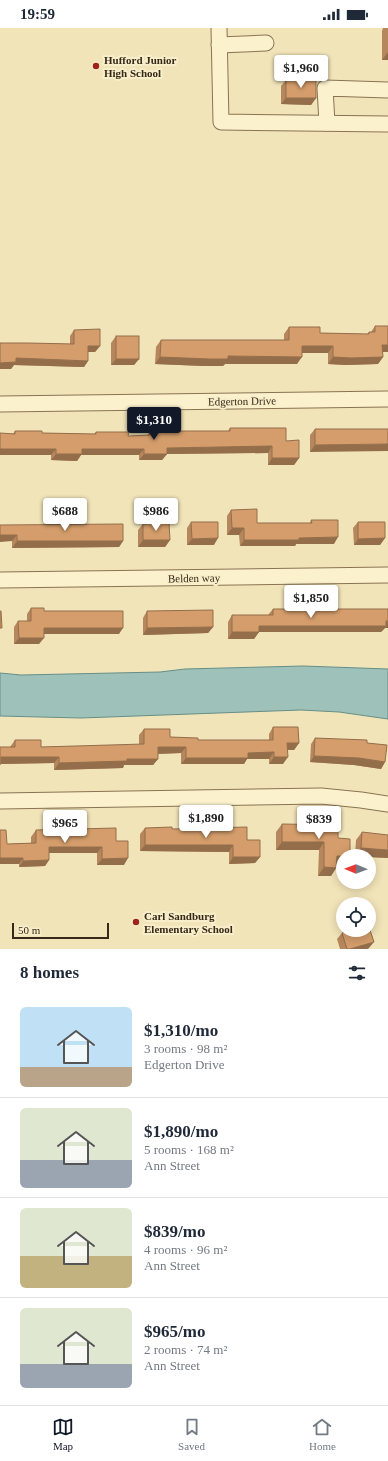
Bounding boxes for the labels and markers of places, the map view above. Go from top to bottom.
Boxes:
place label: Hufford Junior High School [104,54,177,79]
pin: $1,960 [268,55,334,89]
marker: Hufford Junior High School [91,61,101,71]
pin: $1,310 [121,407,187,441]
pin: $688 [41,498,89,532]
pin: $986 [132,498,180,532]
pin: $1,850 [278,585,344,619]
pin: $1,890 [173,805,239,839]
pin: $839 [295,806,343,840]
pin: $965 [41,810,89,844]
place label: Carl Sandburg Elementary School [144,910,233,935]
marker: Carl Sandburg Elementary School [131,917,141,927]

